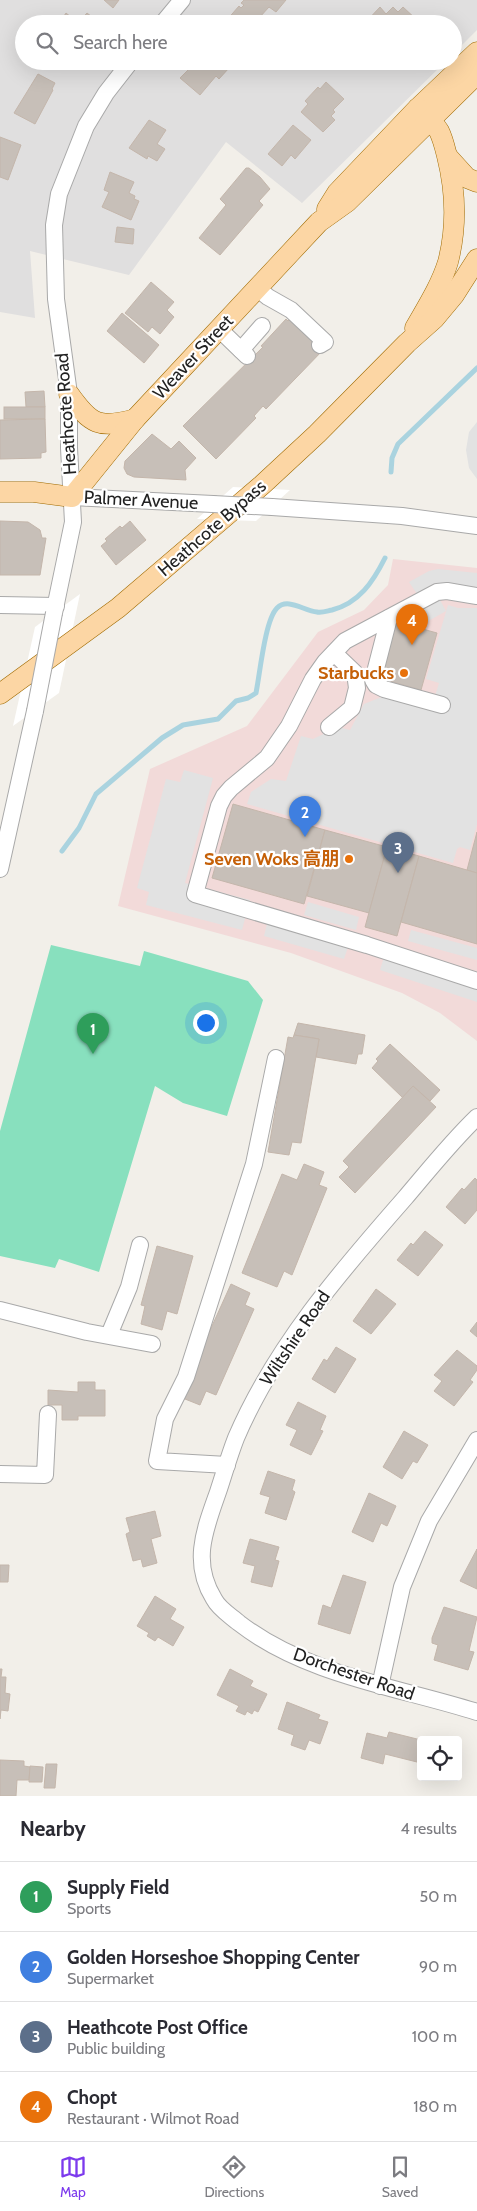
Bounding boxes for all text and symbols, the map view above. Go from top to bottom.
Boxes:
search box [15,15,462,70]
icon: search [33,29,61,57]
text: Search here [73,31,167,54]
street label: Weaver Street [148,310,238,404]
street label: Heathcote Road [51,352,81,476]
street label: Heathcote Bypass [153,475,271,581]
street label: Palmer Avenue [83,486,199,514]
pin: 4 [396,604,428,645]
place label: Starbucks [318,662,394,684]
marker: Starbucks [398,667,410,679]
pin: 2 [289,796,321,837]
pin: 3 [382,832,414,873]
place label: Seven Woks 高朋 [204,848,339,870]
marker: Seven Woks 高朋 [343,853,355,865]
your location [193,1010,219,1036]
pin: 1 [77,1013,109,1054]
street label: Wiltshire Road [255,1286,335,1390]
street label: Dorchester Road [290,1643,418,1705]
map controls [417,1736,462,1781]
button: locate [417,1736,462,1781]
text: Nearby [20,1816,86,1841]
text: 4 results [400,1819,457,1838]
text: Supply Field [67,1876,169,1899]
text: 1 [33,1887,39,1906]
text: 50 m [420,1887,457,1906]
text: Sports [67,1899,111,1918]
text: Golden Horseshoe Shopping Center [67,1946,360,1969]
text: 2 [32,1957,40,1976]
text: 90 m [419,1957,457,1976]
text: Supermarket [67,1969,154,1988]
text: Heathcote Post Office [67,2016,248,2039]
text: 3 [32,2027,40,2046]
text: 100 m [412,2027,457,2046]
text: Public building [67,2039,165,2058]
text: Chopt [67,2086,117,2109]
text: 4 [31,2097,41,2116]
text: 180 m [413,2097,457,2116]
text: Restaurant · Wilmot Road [67,2109,239,2128]
tab: Map [59,2153,87,2201]
tab: Directions [204,2153,264,2201]
tab: Saved [382,2153,418,2201]

